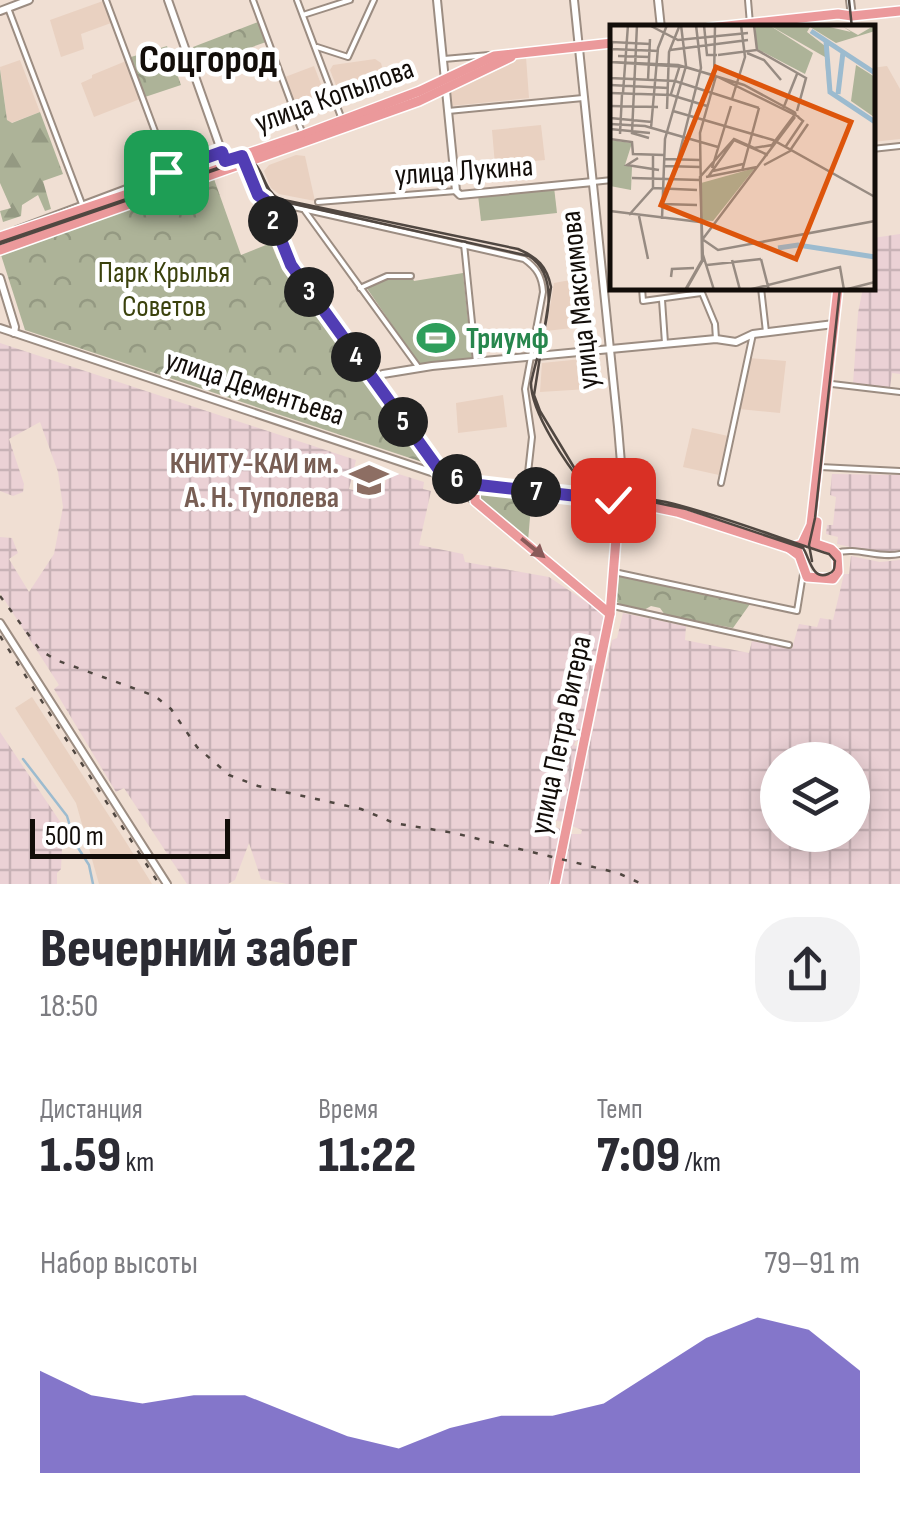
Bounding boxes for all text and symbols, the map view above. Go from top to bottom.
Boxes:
inset map [610,25,875,290]
district label: Соцгород [139,36,278,84]
street label: улица Копылова [250,51,419,141]
pin [124,130,209,215]
icon: arrive [139,145,194,200]
street label: улица Лукина [394,148,534,194]
pin: 2 [248,196,298,246]
text: 2 [267,204,279,237]
street label: улица Максимова [553,209,607,391]
park label: Парк Крылья Советов [98,255,230,325]
pin: 3 [284,267,334,317]
text: 3 [303,275,315,308]
sports icon: Триумф [415,317,457,359]
place label: Триумф [466,321,549,357]
pin: 4 [331,332,381,382]
text: 4 [349,340,363,373]
street label: улица Дементьева [161,342,349,434]
pin: 5 [378,397,428,447]
text: 5 [397,405,409,438]
place label: КНИТУ-КАИ им. А. Н. Туполева [170,446,339,516]
pin: 6 [432,454,482,504]
pin [571,458,656,543]
school or university icon: КНИТУ-КАИ им. А. Н. Туполева [348,459,390,501]
text: 6 [450,462,464,495]
pin: 7 [511,467,561,517]
icon: check [586,473,641,528]
text: 7 [530,475,542,508]
one-way arrow [520,537,545,558]
street label: улица Петра Витера [522,633,600,838]
map controls [760,742,870,852]
button: layers [760,742,870,852]
scale bar [30,814,230,858]
text: 500 m [45,820,104,853]
text: Вечерний забег [40,916,358,983]
button: share [755,917,860,1022]
text: 18:50 [40,987,98,1026]
text: Дистанция [40,1093,143,1126]
text: Время [318,1093,378,1126]
text: Темп [597,1093,643,1126]
text: 1.59 [40,1126,121,1186]
text: 11:22 [318,1126,416,1186]
text: 7:09 [597,1126,680,1186]
text: km [121,1146,154,1179]
text: /km [680,1146,721,1179]
text: Набор высоты [40,1244,198,1283]
text: 79–91 m [764,1244,860,1283]

